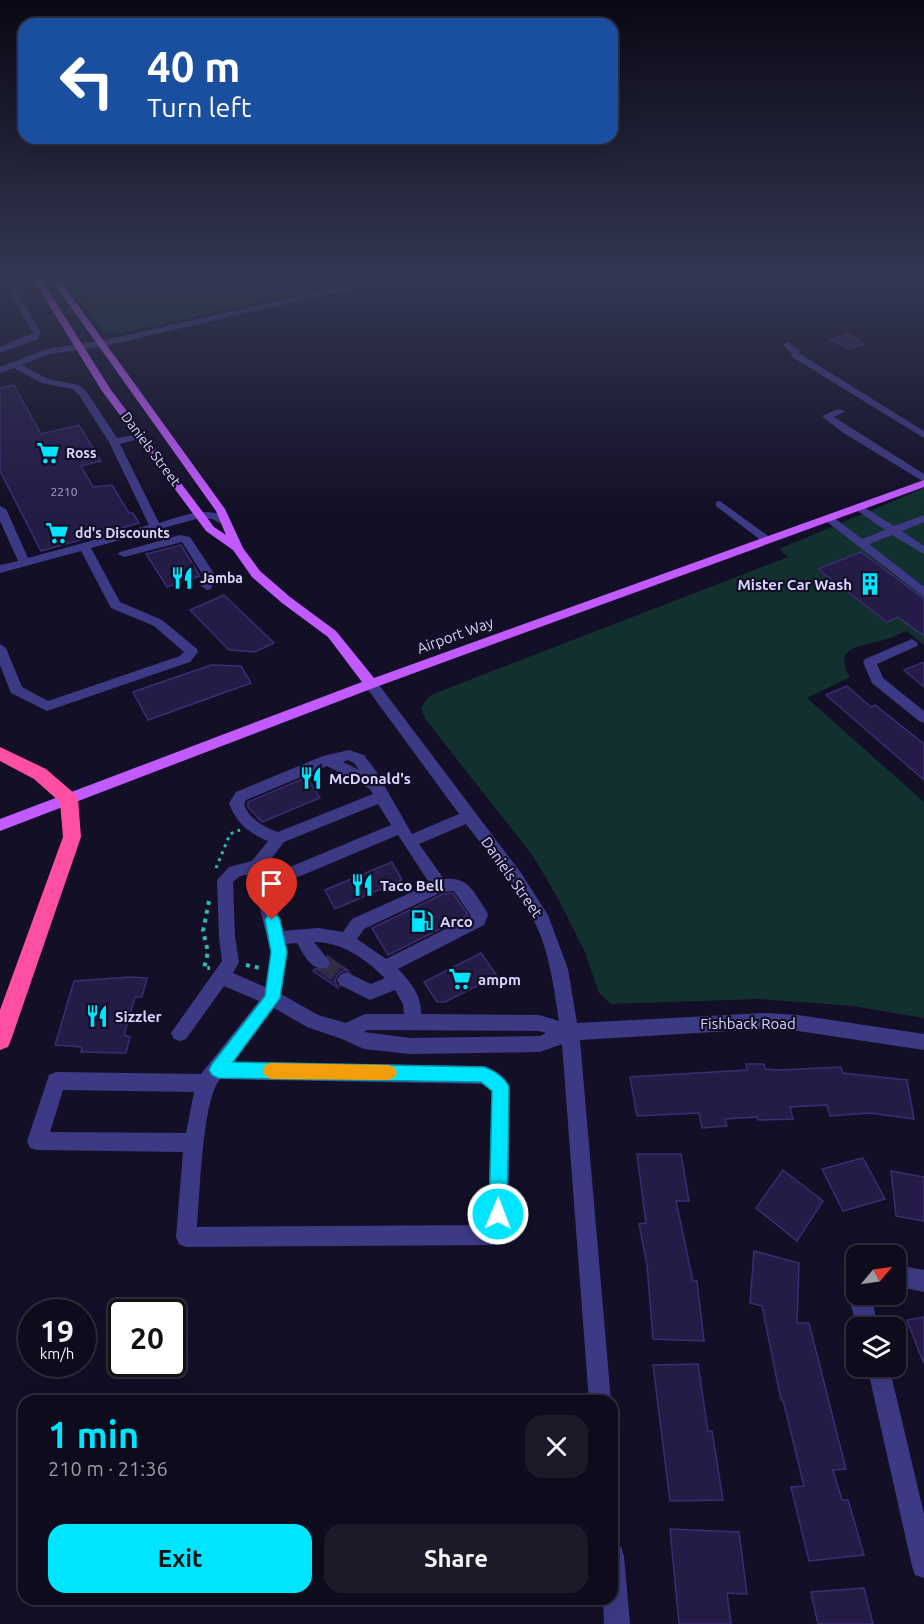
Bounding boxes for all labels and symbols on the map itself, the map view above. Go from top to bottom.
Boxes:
street label: Daniels Street [118,409,184,489]
supermarket icon: Ross [35,440,61,466]
place label: Ross [66,445,97,461]
house number: 2210 [50,485,78,498]
supermarket icon: dd's Discounts [44,520,70,546]
place label: dd's Discounts [75,525,170,541]
restaurant icon: Jamba [169,565,195,591]
place label: Jamba [200,570,243,586]
building icon: Mister Car Wash [857,571,883,597]
place label: Mister Car Wash [737,576,852,593]
street label: Airport Way [414,613,496,657]
restaurant icon: McDonald's [298,765,324,791]
place label: McDonald's [329,770,411,787]
street label: Daniels Street [478,833,546,921]
pin [246,858,297,920]
restaurant icon: Taco Bell [349,872,375,898]
place label: Taco Bell [380,877,444,894]
fuel station icon: Arco [409,908,435,934]
place label: Arco [440,913,473,930]
supermarket icon: ampm [447,966,473,992]
place label: ampm [478,971,521,988]
restaurant icon: Sizzler [84,1003,110,1029]
place label: Sizzler [115,1008,163,1025]
street label: Fishback Road [700,1015,796,1032]
position arrow [466,1182,530,1246]
north arrow [846,1245,906,1305]
speed limit sign: 20 [108,1299,186,1377]

